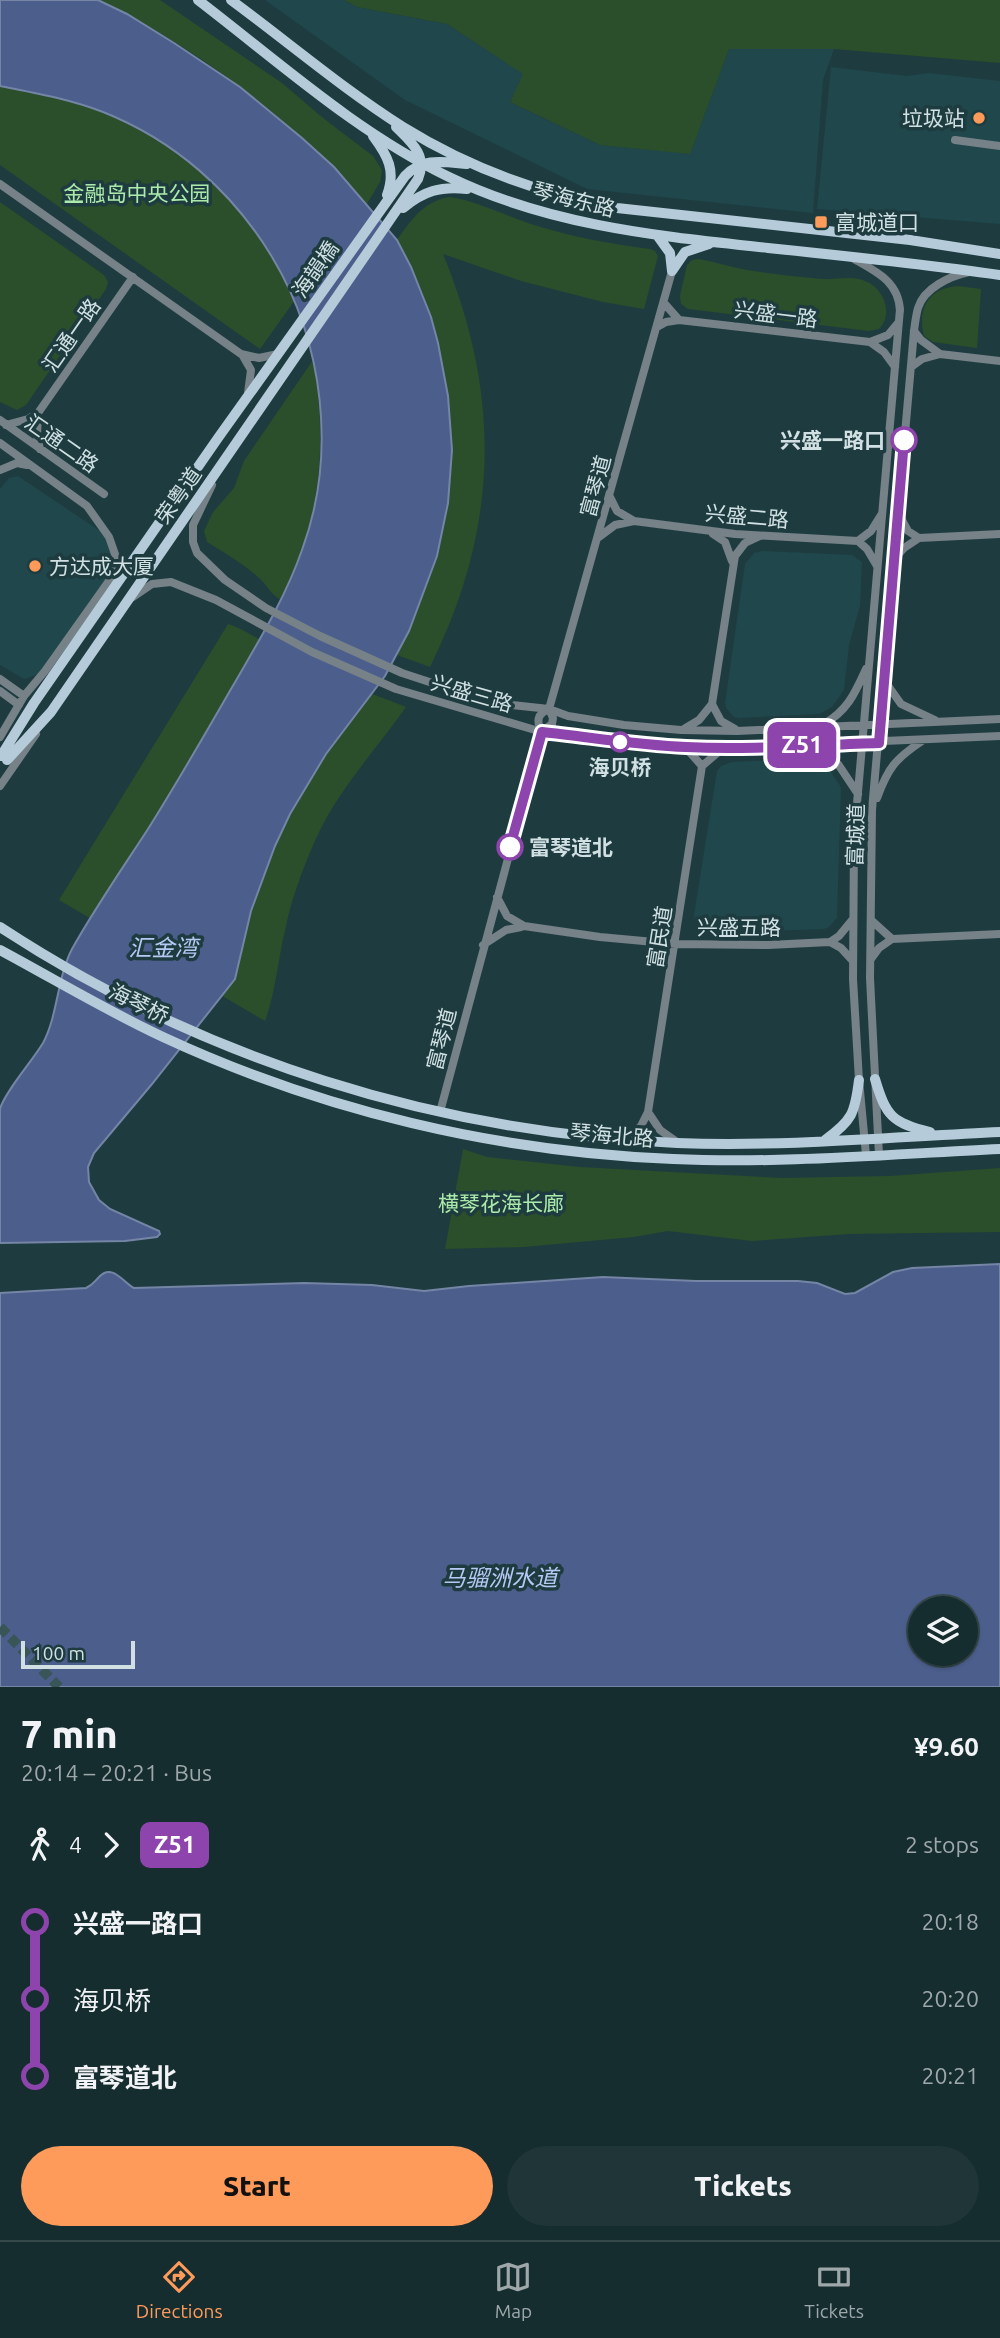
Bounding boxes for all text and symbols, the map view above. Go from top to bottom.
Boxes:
place label: 垃圾站 [902,106,965,130]
marker: 垃圾站 [971,110,987,126]
street label: 琴海东路 [530,177,618,221]
park label: 金融岛中央公园 [64,181,211,205]
place label: 富城道口 [835,210,919,234]
marker: 富城道口 [813,214,829,230]
street label: 海韻橋 [287,236,343,302]
street label: 汇通一路 [37,294,105,376]
street label: 兴盛一路 [733,297,819,331]
street label: 汇通二路 [21,409,103,477]
marker: 兴盛一路口 [891,427,917,453]
place label: 兴盛一路口 [780,428,885,452]
street label: 富琴道 [575,452,615,520]
street label: 荣粤道 [150,462,206,528]
street label: 兴盛二路 [704,500,790,532]
place label: 方达成大厦 [49,554,154,578]
marker: 方达成大厦 [27,558,43,574]
street label: 兴盛三路 [428,670,516,716]
line badge: Z51 [762,722,842,768]
text: Z51 [781,731,823,758]
marker: 海贝桥 [610,732,630,752]
place label: 海贝桥 [589,755,652,779]
street label: 富城道 [842,803,868,867]
marker: 富琴道北 [497,834,523,860]
place label: 富琴道北 [529,835,613,859]
street label: 富民道 [642,904,676,970]
street label: 兴盛五路 [697,915,781,939]
water label: 汇金湾 [129,935,202,960]
street label: 海琴桥 [105,978,173,1028]
street label: 富琴道 [422,1006,460,1072]
street label: 琴海北路 [569,1119,655,1151]
park label: 横琴花海长廊 [438,1191,564,1215]
water label: 马骝洲水道 [443,1565,561,1590]
map controls [908,1596,978,1666]
button: layers [908,1596,978,1666]
scale bar [21,1638,135,1670]
text: 100 m [32,1642,85,1664]
text: 7 min [21,1713,118,1755]
text: ¥9.60 [914,1732,979,1761]
text: 20:14 – 20:21 · Bus [21,1760,212,1785]
icon: walk [21,1826,59,1864]
icon: forward [92,1826,130,1864]
text: Z51 [154,1831,195,1858]
text: 4 [69,1832,82,1857]
text: 2 stops [905,1832,979,1857]
text: 兴盛一路口 [73,1909,203,1938]
text: 20:18 [921,1909,979,1934]
text: 海贝桥 [73,1986,151,2015]
text: 20:20 [921,1986,979,2011]
text: 富琴道北 [73,2063,177,2092]
text: 20:21 [921,2063,979,2088]
button: Start [21,2146,493,2226]
button: Tickets [507,2146,979,2226]
tab: Directions [136,2258,223,2322]
tab: Map [494,2258,532,2322]
tab: Tickets [804,2258,864,2322]

